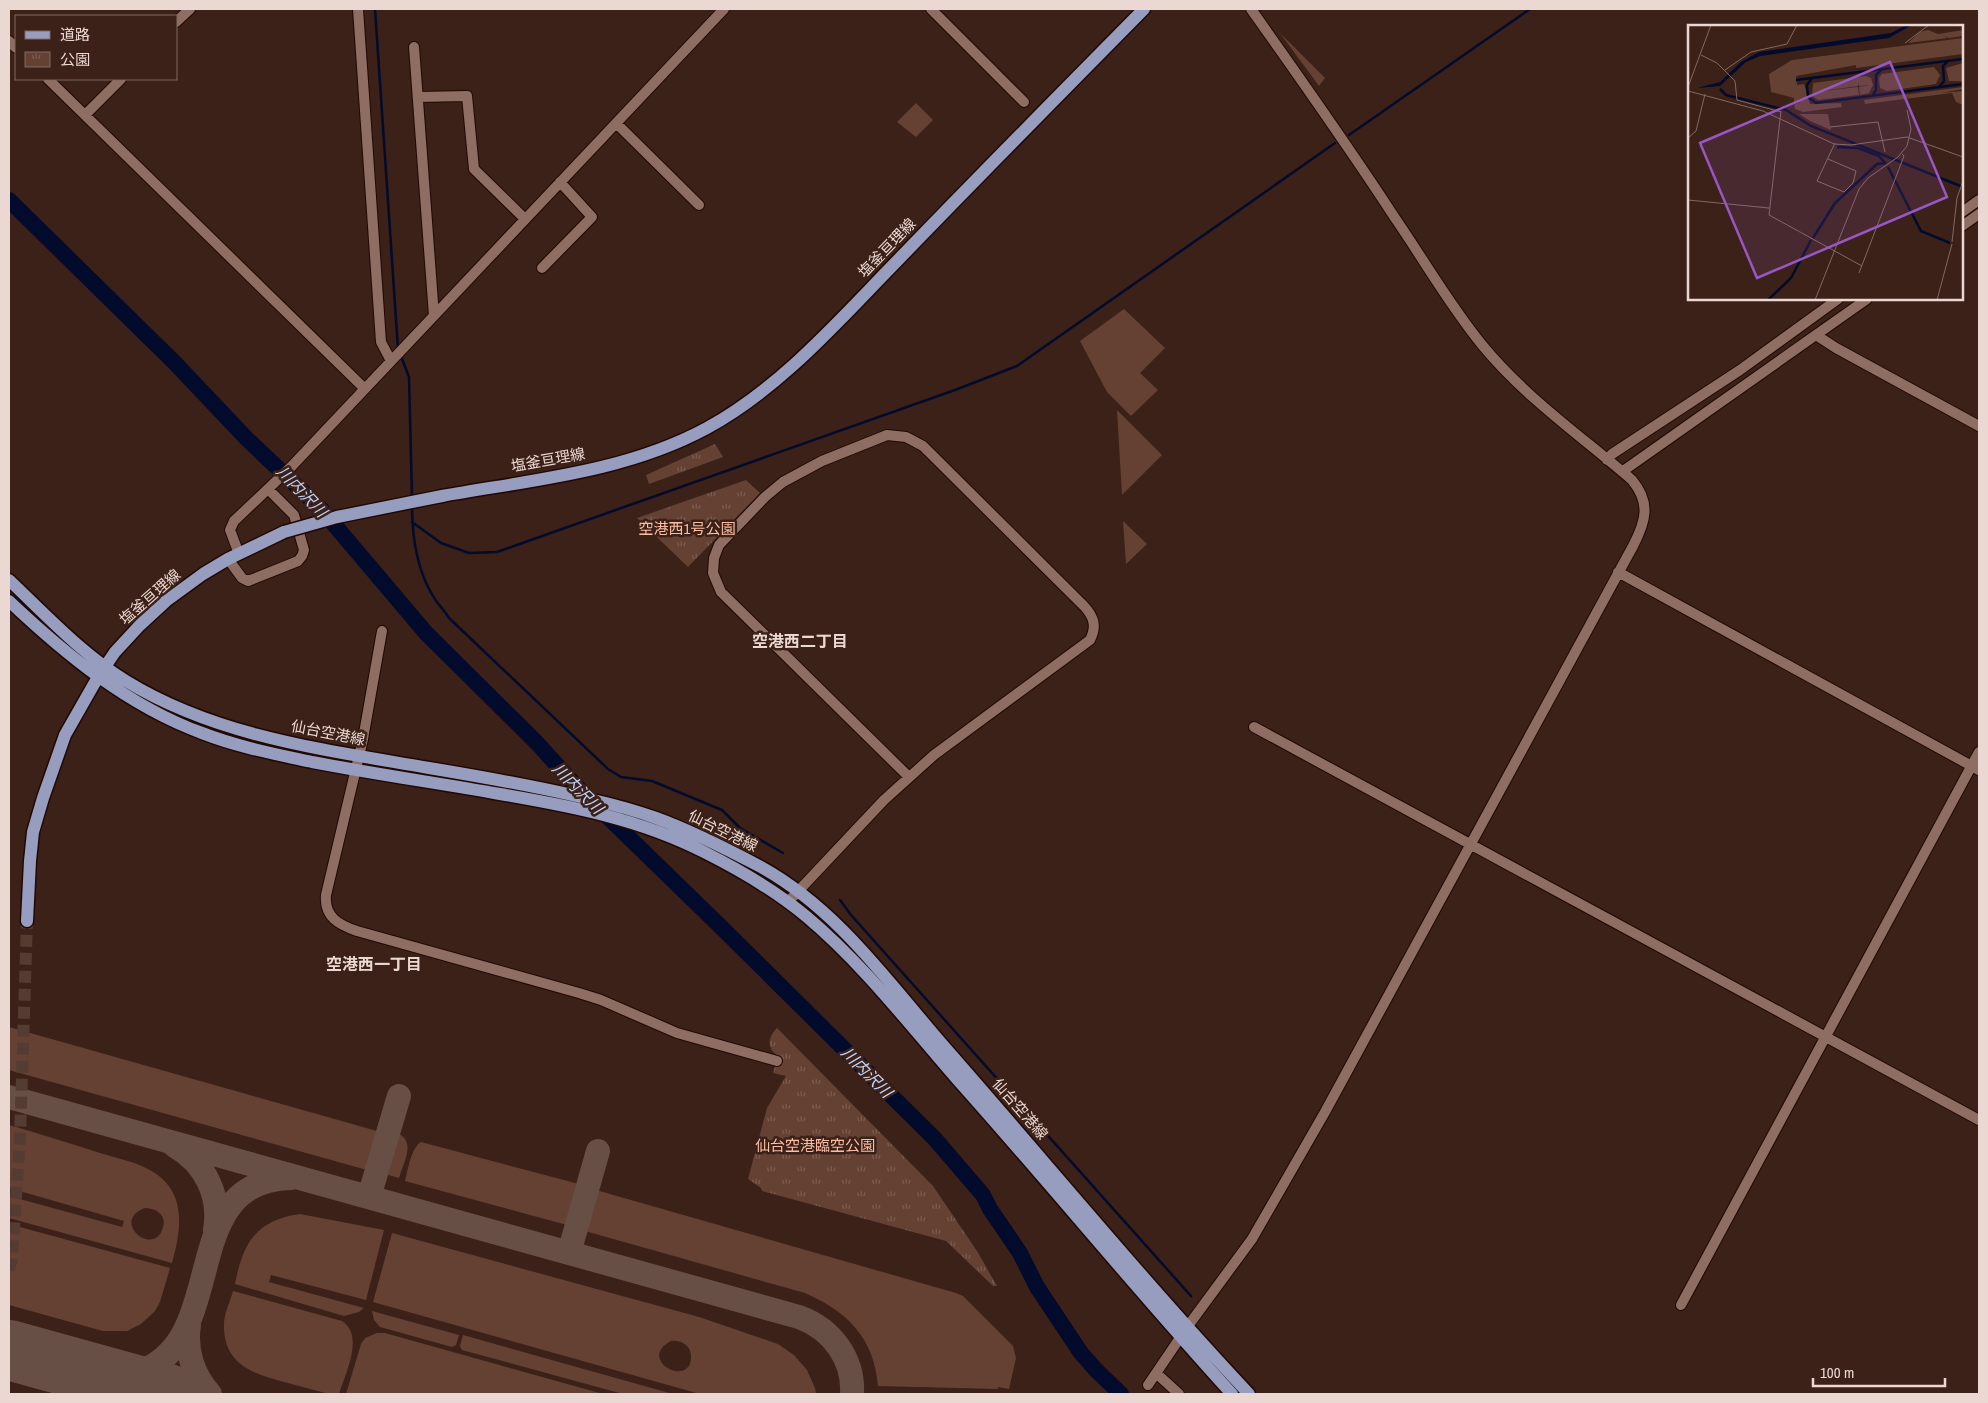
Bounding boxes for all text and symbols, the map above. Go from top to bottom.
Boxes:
legend [15,15,178,80]
text: 道路 [60,24,90,45]
inset map [1688,25,1963,300]
text: 公園 [60,49,90,70]
street label: 塩釜亘理線 [853,213,920,282]
street label: 塩釜亘理線 [509,443,587,476]
water label: 川内沢川 [272,460,334,523]
park label: 空港西1号公園 [639,518,735,539]
street label: 塩釜亘理線 [114,564,185,629]
district label: 空港西二丁目 [752,630,848,652]
street label: 仙台空港線 [289,715,367,750]
water label: 川内沢川 [548,758,610,820]
street label: 仙台空港線 [685,805,762,856]
district label: 空港西一丁目 [326,953,422,975]
water label: 川内沢川 [837,1042,899,1104]
street label: 仙台空港線 [988,1073,1053,1144]
park label: 仙台空港臨空公園 [755,1135,875,1156]
scale bar [1813,1356,1946,1388]
text: 100 m [1820,1362,1854,1383]

